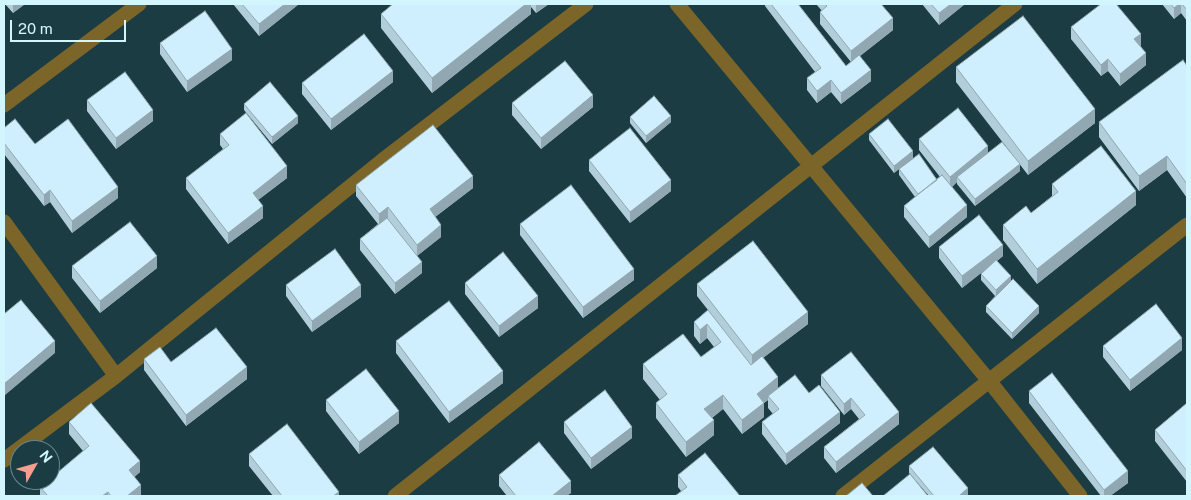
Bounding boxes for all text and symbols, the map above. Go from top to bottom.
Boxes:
scale bar [12,10,129,42]
text: 20 m [18,20,53,37]
north arrow [10,440,60,490]
text: N [36,447,56,466]

